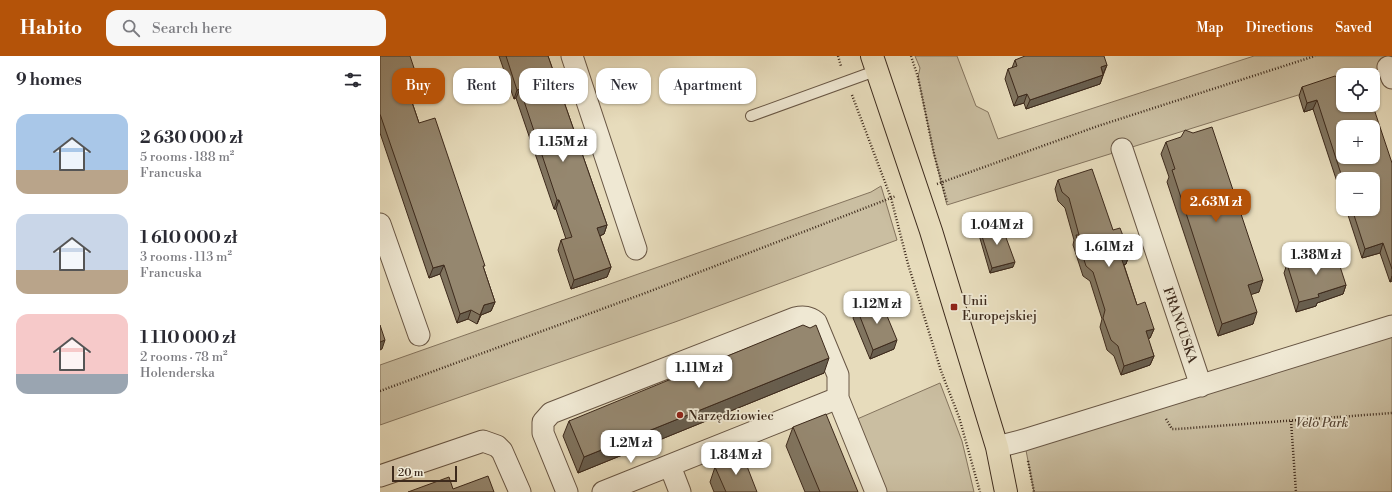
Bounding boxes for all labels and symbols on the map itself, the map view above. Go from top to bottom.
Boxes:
pin: 1.15M zł [522,129,604,163]
pin: 2.63M zł [1175,189,1257,223]
pin: 1.04M zł [956,212,1038,246]
pin: 1.61M zł [1068,234,1150,268]
pin: 1.38M zł [1275,242,1357,276]
street label: FRANCUSKA [1160,285,1201,366]
pin: 1.12M zł [836,291,918,325]
place label: Unii Europejskiej [962,293,1037,324]
marker: Unii Europejskiej [949,302,959,312]
pin: 1.11M zł [658,355,740,389]
place label: Narzędziowiec [688,408,774,424]
marker: Narzędziowiec [675,410,685,420]
park label: Velo Park [1296,415,1349,431]
pin: 1.2M zł [594,430,668,464]
pin: 1.84M zł [695,442,777,476]
scale bar [392,464,457,483]

